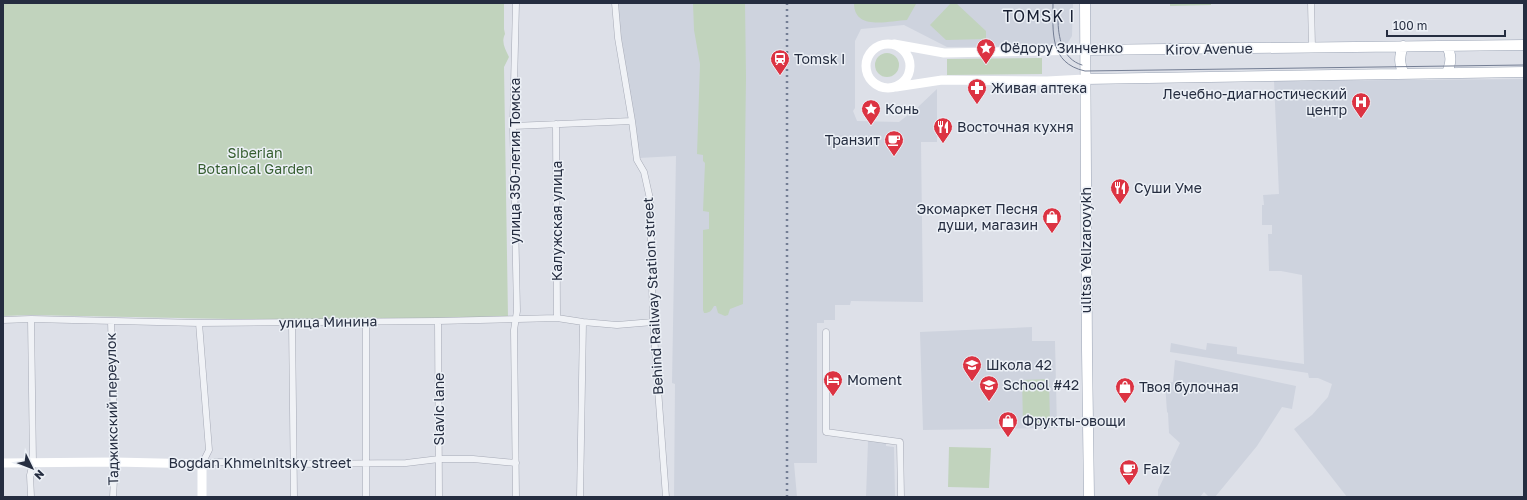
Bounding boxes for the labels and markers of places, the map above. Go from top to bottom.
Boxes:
place icon: Фёдору Зинченко [975,37,997,65]
place label: Фёдору Зинченко [1000,39,1123,56]
station icon: Tomsk I [769,48,791,76]
place label: Tomsk I [794,50,845,67]
pharmacy icon: Живая аптека [966,77,988,105]
place label: Живая аптека [991,79,1087,96]
place label: Лечебно-диагностический центр [1163,85,1347,118]
hospital icon: Лечебно-диагностический центр [1350,91,1372,119]
place icon: Конь [860,98,882,126]
place label: Конь [885,100,919,117]
restaurant icon: Восточная кухня [932,116,954,144]
place label: Восточная кухня [957,118,1074,135]
cafe icon: Транзит [883,129,905,157]
place label: Транзит [825,131,880,148]
restaurant icon: Суши Уме [1109,177,1131,205]
place label: Суши Уме [1134,179,1202,196]
place label: Экомаркет Песня души, магазин [917,200,1038,233]
shop icon: Экомаркет Песня души, магазин [1041,206,1063,234]
school or university icon: Школа 42 [961,354,983,382]
place label: Школа 42 [986,356,1052,373]
hotel icon: Moment [822,369,844,397]
place label: Moment [847,371,902,388]
school or university icon: School #42 [978,374,1000,402]
place label: School #42 [1003,376,1079,393]
shop icon: Твоя булочная [1114,376,1136,404]
place label: Твоя булочная [1139,378,1239,395]
shop icon: Фрукты-овощи [997,410,1019,438]
place label: Фрукты-овощи [1022,412,1126,429]
cafe icon: Faiz [1118,458,1140,486]
place label: Faiz [1143,460,1170,477]

